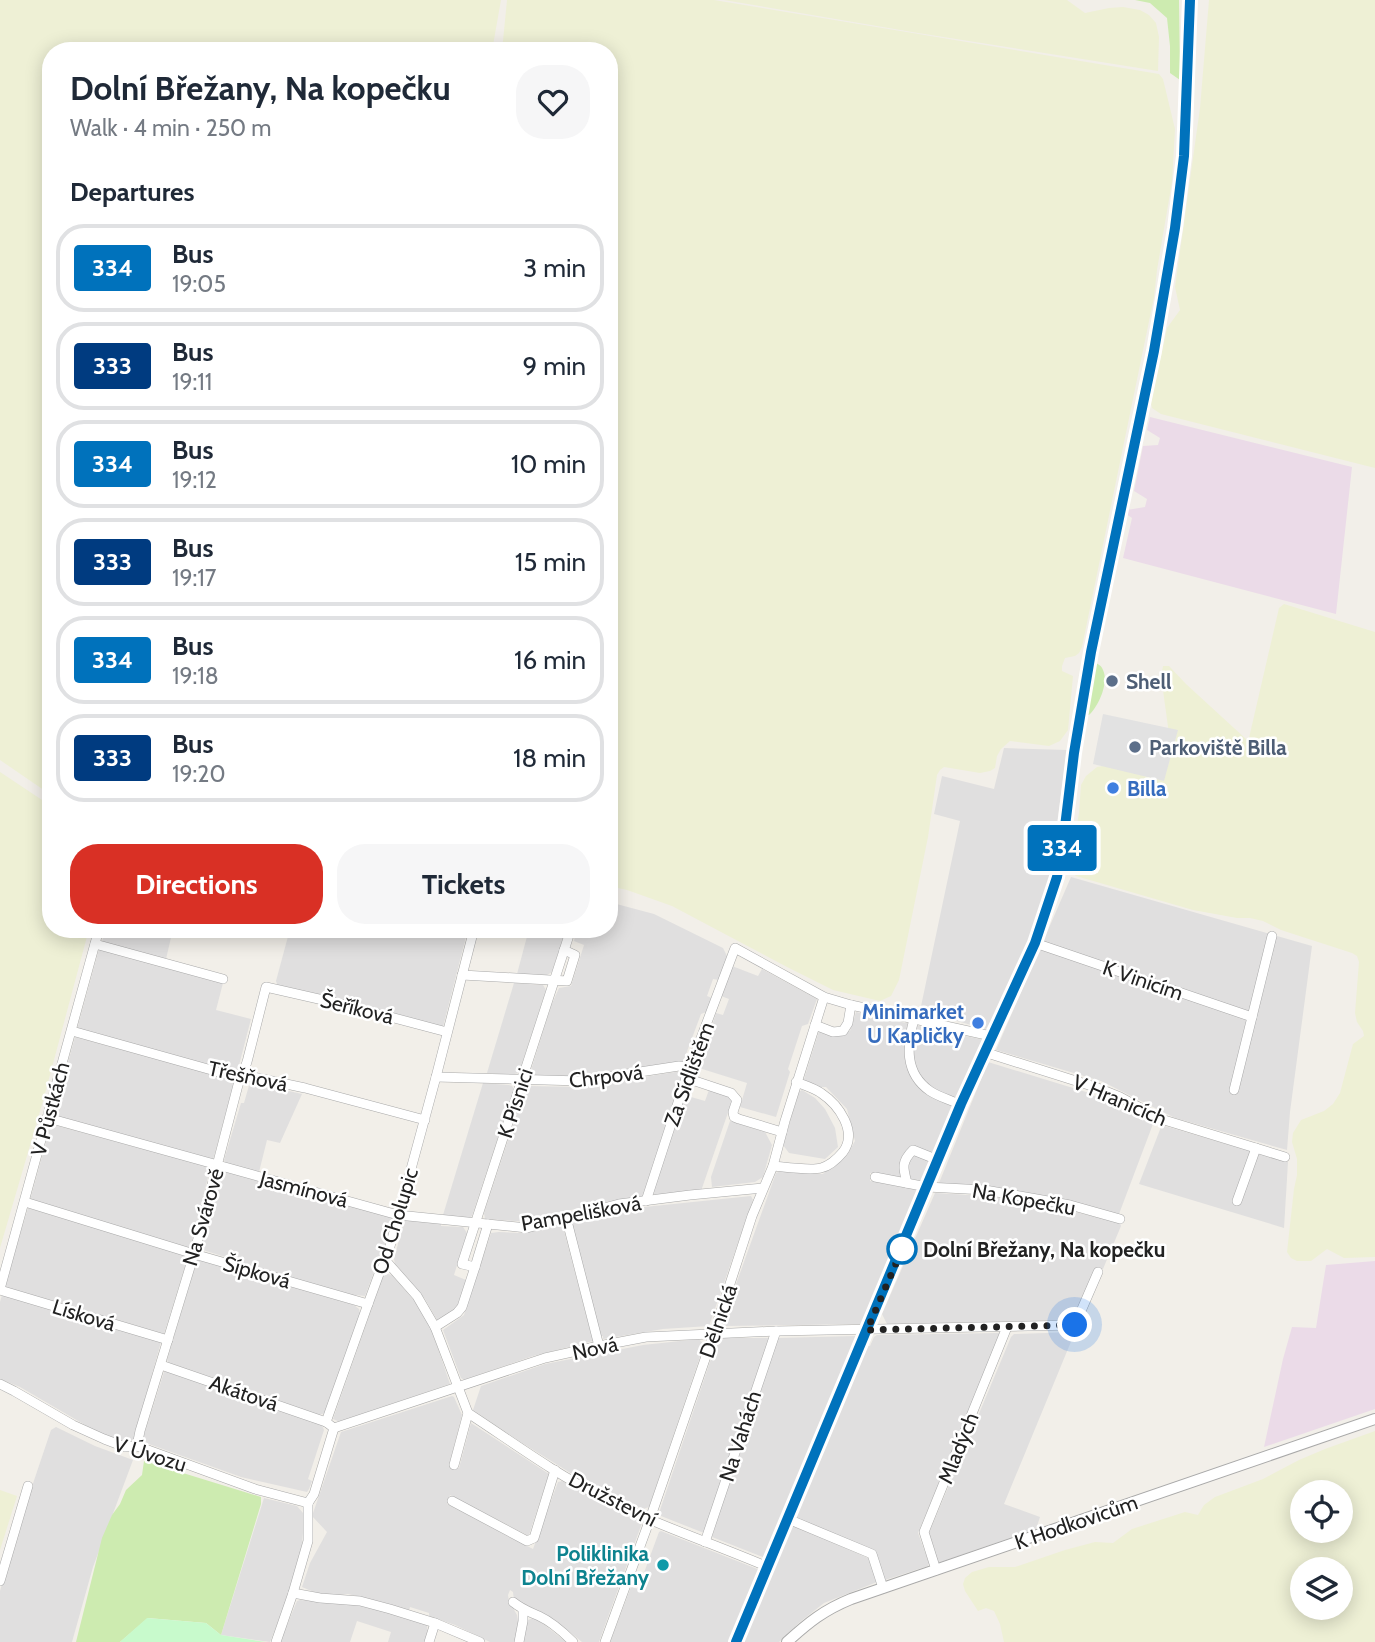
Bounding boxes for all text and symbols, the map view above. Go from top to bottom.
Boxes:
button: heart [516,65,590,139]
text: Dolní Břežany, Na kopečku [70,68,451,108]
text: Walk · 4 min · 250 m [70,114,272,142]
text: Departures [70,176,194,208]
text: Bus [172,238,213,270]
text: 3 min [523,252,586,284]
text: 334 [92,253,133,282]
text: 19:05 [172,270,226,298]
text: Bus [172,336,213,368]
text: 9 min [523,350,586,382]
text: 333 [93,351,132,380]
text: 19:11 [172,368,212,396]
text: Bus [172,434,213,466]
text: 10 min [511,448,586,480]
text: 334 [92,449,133,478]
text: 19:12 [172,466,217,494]
text: Bus [172,532,213,564]
text: 15 min [515,546,586,578]
text: 333 [93,547,132,576]
text: 19:17 [172,564,216,592]
text: Bus [172,630,213,662]
text: 16 min [514,644,586,676]
text: 334 [92,645,133,674]
text: 19:18 [172,662,219,690]
place label: Shell [1126,669,1172,694]
marker: Shell [1104,673,1120,689]
text: Bus [172,728,213,760]
place label: Parkoviště Billa [1149,735,1287,760]
marker: Parkoviště Billa [1127,739,1143,755]
text: 18 min [513,742,586,774]
text: 333 [93,743,132,772]
text: 19:20 [172,760,225,788]
place label: Billa [1127,776,1167,801]
marker: Billa [1105,780,1121,796]
line badge: 334 [1022,825,1102,871]
text: 334 [1042,833,1082,862]
button: Directions [70,844,323,924]
button: Tickets [337,844,590,924]
street label: K Vinicím [1099,955,1187,1005]
street label: Šeříková [318,987,396,1029]
place label: Minimarket U Kapličky [862,999,965,1048]
marker: Minimarket U Kapličky [970,1015,986,1031]
street label: Za Sídlištěm [659,1019,719,1129]
street label: Třešňová [206,1055,290,1097]
street label: V Půstkách [25,1059,75,1159]
street label: Chrpová [568,1059,644,1093]
street label: K Písnici [492,1065,538,1141]
street label: V Hranicích [1069,1069,1171,1131]
street label: Na Svárově [177,1165,229,1269]
street label: Jasmínová [256,1165,351,1213]
street label: Od Cholupic [367,1165,423,1277]
street label: Na Kopečku [970,1178,1078,1220]
street label: Pampelišková [519,1190,643,1236]
marker: Dolní Břežany, Na kopečku [887,1234,917,1264]
place label: Dolní Břežany, Na kopečku [923,1237,1165,1262]
street label: Šípková [220,1250,294,1294]
street label: Dělnická [694,1281,742,1361]
street label: Lísková [50,1294,118,1336]
your location [1057,1307,1092,1342]
street label: Nová [570,1331,620,1365]
street label: Akátová [206,1370,282,1416]
street label: Na Vahách [714,1388,766,1484]
street label: Mladých [932,1409,984,1487]
street label: V Úvozu [110,1431,190,1477]
street label: Družstevní [565,1466,662,1532]
map controls [1290,1480,1353,1620]
button: locate [1290,1480,1353,1543]
street label: K Hodkovicům [1011,1489,1141,1555]
place label: Poliklinika Dolní Břežany [521,1541,650,1590]
marker: Poliklinika Dolní Břežany [655,1557,671,1573]
button: layers [1290,1557,1353,1620]

